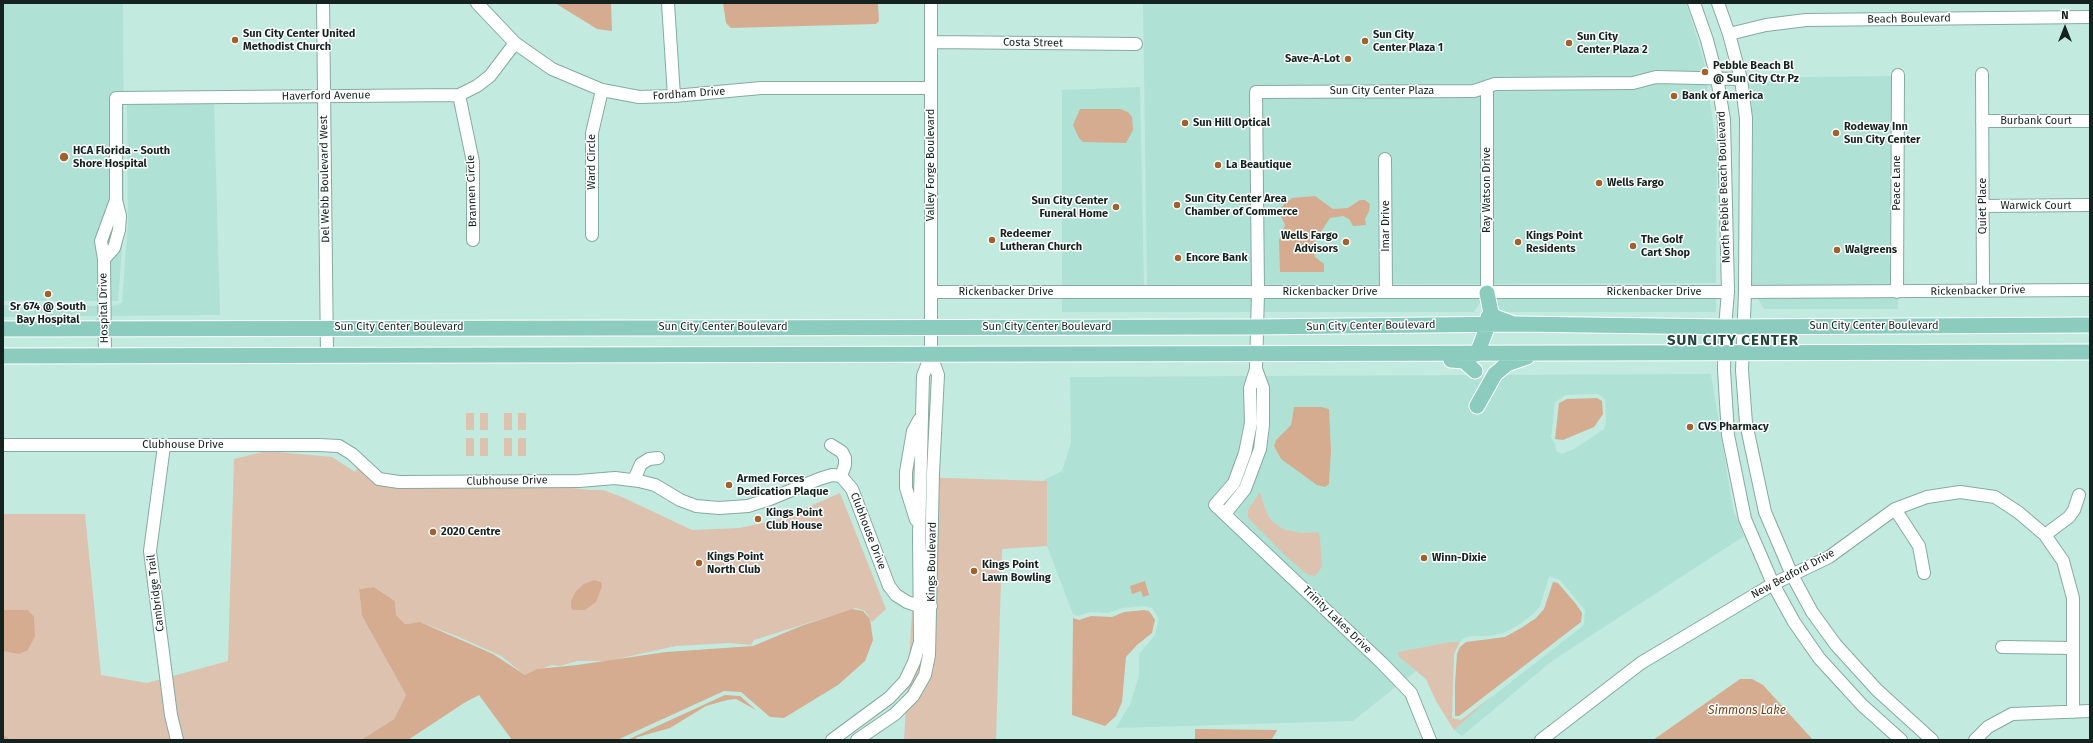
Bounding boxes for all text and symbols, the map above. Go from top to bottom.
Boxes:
north arrow [2045,8,2085,48]
text: N [2061,9,2069,22]
street label: Beach Boulevard [1867,12,1951,26]
place label: Sun City Center United Methodist Church [243,27,355,53]
place label: Sun City Center Plaza 1 [1373,28,1443,54]
place label: Sun City Center Plaza 2 [1577,30,1648,56]
marker: Sun City Center United Methodist Church [230,35,240,45]
street label: Costa Street [1003,36,1063,50]
marker: Sun City Center Plaza 1 [1360,36,1370,46]
marker: Sun City Center Plaza 2 [1564,38,1574,48]
place label: Save-A-Lot [1285,52,1340,66]
marker: Save-A-Lot [1343,54,1353,64]
place label: Pebble Beach Bl @ Sun City Ctr Pz [1713,59,1799,85]
marker: Pebble Beach Bl @ Sun City Ctr Pz [1700,67,1710,77]
street label: Sun City Center Plaza [1330,84,1434,98]
street label: Fordham Drive [652,85,726,103]
street label: Haverford Avenue [281,89,371,103]
place label: Bank of America [1682,89,1763,103]
marker: Bank of America [1669,91,1679,101]
street label: Valley Forge Boulevard [924,109,938,221]
street label: North Pebble Beach Boulevard [1715,111,1733,263]
street label: Burbank Court [2000,114,2072,128]
street label: Del Webb Boulevard West [317,115,333,243]
place label: Sun Hill Optical [1193,116,1270,130]
marker: Sun Hill Optical [1180,118,1190,128]
place label: Rodeway Inn Sun City Center [1844,120,1921,146]
marker: Rodeway Inn Sun City Center [1831,128,1841,138]
street label: Ward Circle [585,134,599,190]
place label: HCA Florida - South Shore Hospital [73,144,170,170]
street label: Ray Watson Drive [1480,147,1494,233]
marker: HCA Florida - South Shore Hospital [58,151,70,163]
street label: Brannen Circle [464,155,480,227]
street label: Peace Lane [1890,155,1904,211]
place label: La Beautique [1226,158,1292,172]
marker: La Beautique [1213,160,1223,170]
place label: Wells Fargo [1607,176,1664,190]
marker: Wells Fargo [1594,178,1604,188]
street label: Quiet Place [1976,178,1990,234]
place label: Sun City Center Area Chamber of Commerce [1185,192,1298,218]
place label: Sun City Center Funeral Home [1031,194,1108,220]
street label: Warwick Court [2001,199,2071,213]
marker: Sun City Center Area Chamber of Commerce [1172,200,1182,210]
street label: Imar Drive [1379,200,1393,252]
marker: Sun City Center Funeral Home [1111,202,1121,212]
place label: Redeemer Lutheran Church [1000,227,1082,253]
place label: Wells Fargo Advisors [1281,229,1338,255]
place label: Kings Point Residents [1526,229,1583,255]
place label: The Golf Cart Shop [1641,233,1690,259]
marker: Redeemer Lutheran Church [987,235,997,245]
marker: Wells Fargo Advisors [1341,237,1351,247]
marker: Kings Point Residents [1513,237,1523,247]
marker: The Golf Cart Shop [1628,241,1638,251]
place label: Walgreens [1845,243,1897,257]
marker: Walgreens [1832,245,1842,255]
place label: Encore Bank [1186,251,1247,265]
marker: Encore Bank [1173,253,1183,263]
street label: Hospital Drive [97,273,111,343]
street label: Rickenbacker Drive [1930,284,2026,298]
street label: Rickenbacker Drive [958,285,1054,299]
street label: Rickenbacker Drive [1282,285,1378,299]
street label: Rickenbacker Drive [1606,285,1702,299]
marker: Sr 674 @ South Bay Hospital [43,289,53,299]
place label: Sr 674 @ South Bay Hospital [10,300,86,326]
street label: Sun City Center Boulevard [1306,318,1436,334]
street label: Sun City Center Boulevard [1810,319,1938,333]
street label: Sun City Center Boulevard [335,320,463,334]
street label: Sun City Center Boulevard [659,320,787,334]
street label: Sun City Center Boulevard [983,320,1111,334]
district label: SUN CITY CENTER [1667,332,1799,350]
place label: CVS Pharmacy [1698,420,1769,434]
marker: CVS Pharmacy [1685,422,1695,432]
street label: Clubhouse Drive [142,438,224,452]
place label: Armed Forces Dedication Plaque [737,472,829,498]
street label: Clubhouse Drive [466,474,548,488]
marker: Armed Forces Dedication Plaque [724,480,734,490]
street label: Clubhouse Drive [847,491,889,571]
place label: Kings Point Club House [766,506,823,532]
marker: Kings Point Club House [753,514,763,524]
street label: Kings Boulevard [925,522,939,602]
place label: 2020 Centre [441,525,501,539]
marker: 2020 Centre [428,527,438,537]
street label: New Bedford Drive [1749,546,1837,602]
place label: Kings Point North Club [707,550,764,576]
place label: Winn-Dixie [1432,551,1487,565]
marker: Winn-Dixie [1419,553,1429,563]
street label: Cambridge Trail [145,554,167,632]
marker: Kings Point North Club [694,558,704,568]
place label: Kings Point Lawn Bowling [982,558,1051,584]
marker: Kings Point Lawn Bowling [969,566,979,576]
street label: Trinity Lakes Drive [1300,584,1374,656]
water label: Simmons Lake [1708,704,1786,718]

